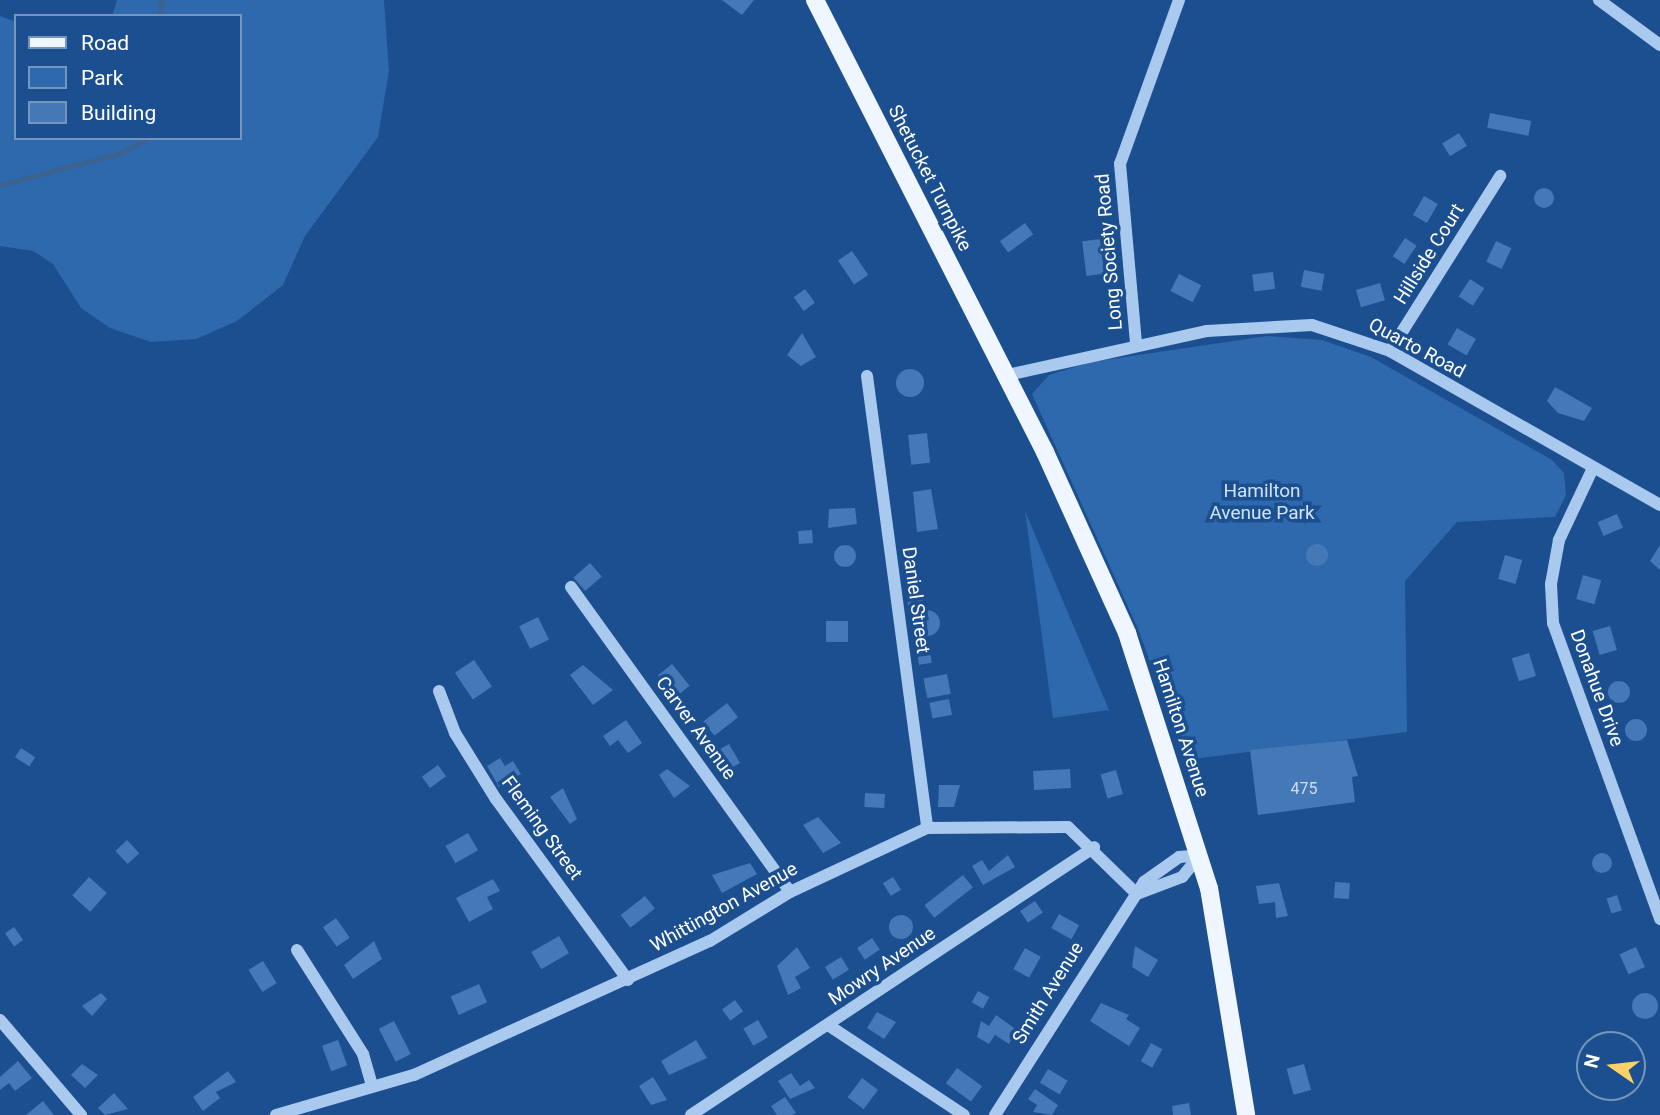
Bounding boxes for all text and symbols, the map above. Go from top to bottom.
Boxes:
legend [14,14,242,140]
text: Road [81,31,129,55]
text: Park [81,66,123,90]
text: Building [81,101,156,125]
street label: Shetucket Turnpike [883,101,977,255]
street label: Long Society Road [1091,173,1127,331]
street label: Hillside Court [1389,200,1469,308]
street label: Quarto Road [1365,313,1469,383]
park label: Hamilton Avenue Park [1209,480,1315,524]
street label: Daniel Street [897,545,935,655]
street label: Donahue Drive [1565,627,1629,749]
street label: Hamilton Avenue [1148,656,1214,800]
street label: Carver Avenue [651,672,741,784]
street label: Fleming Street [497,772,587,884]
house number: 475 [1291,779,1317,799]
street label: Whittington Avenue [647,857,801,957]
street label: Mowry Avenue [824,922,940,1010]
street label: Smith Avenue [1008,938,1088,1048]
north arrow [1576,1031,1646,1101]
text: N [1579,1052,1605,1071]

